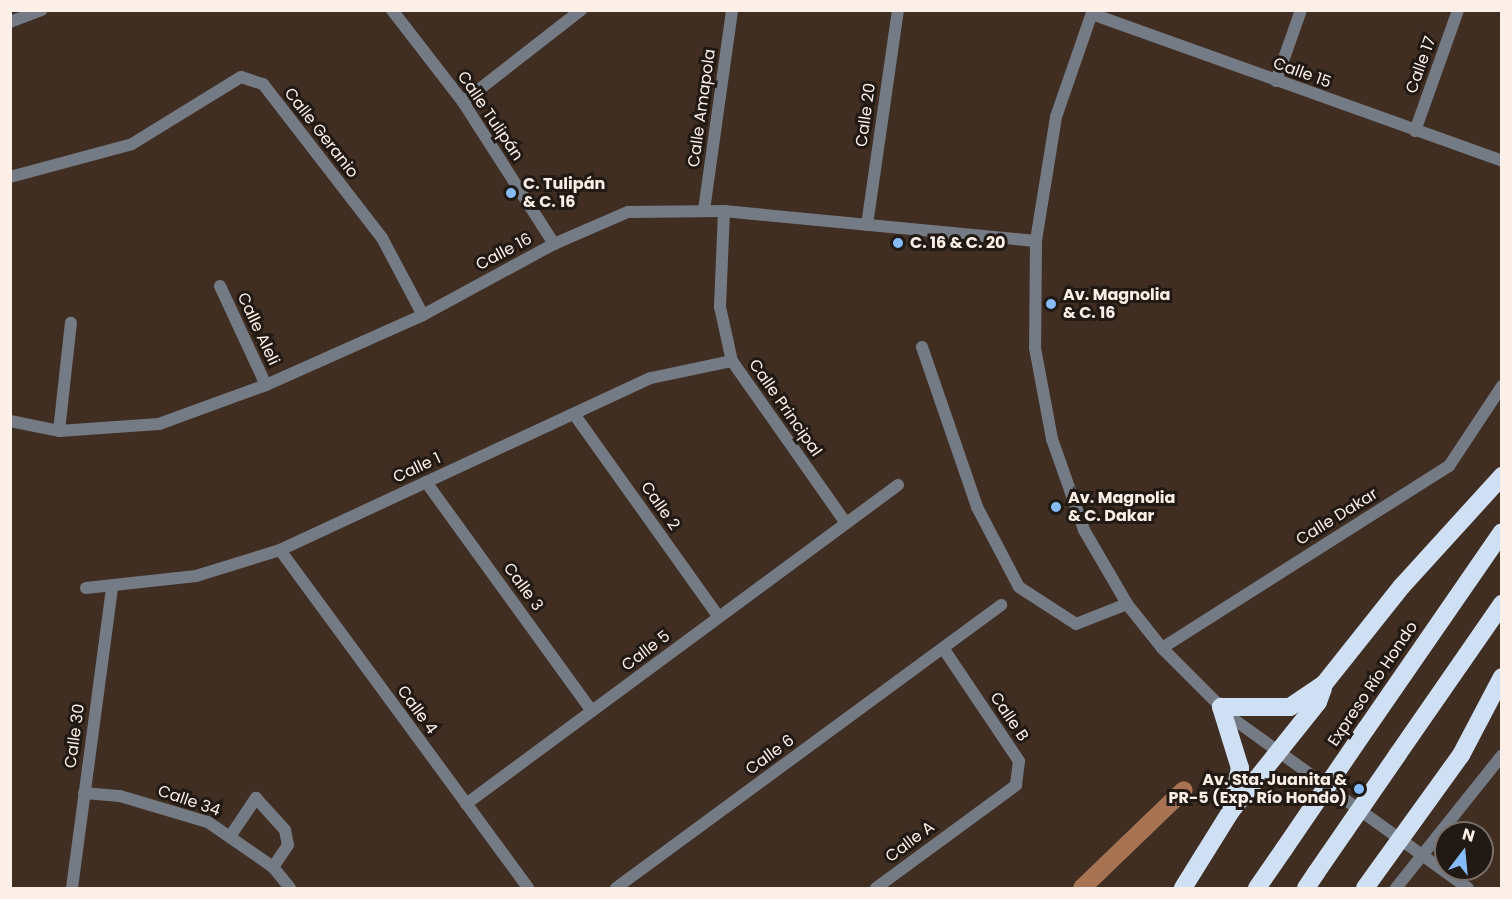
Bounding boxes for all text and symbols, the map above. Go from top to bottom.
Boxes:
street label: Calle 17 [1402,34,1440,96]
street label: Calle Amapola [684,48,720,168]
street label: Calle 15 [1270,54,1334,92]
street label: Calle Tulipán [453,68,527,164]
street label: Calle 20 [852,82,880,148]
street label: Calle Geranio [280,84,362,182]
place label: C. Tulipán & C. 16 [523,174,605,212]
marker: C. Tulipán & C. 16 [504,186,518,200]
street label: Calle 16 [473,229,535,275]
place label: C. 16 & C. 20 [910,233,1006,253]
marker: C. 16 & C. 20 [891,236,905,250]
place label: Av. Magnolia & C. 16 [1063,285,1170,323]
street label: Calle Aleli [233,290,283,368]
marker: Av. Magnolia & C. 16 [1044,297,1058,311]
street label: Calle Principal [744,356,826,460]
street label: Calle 1 [390,449,444,487]
street label: Calle 2 [637,478,683,534]
street label: Calle Dakar [1293,484,1381,550]
place label: Av. Magnolia & C. Dakar [1068,488,1175,526]
marker: Av. Magnolia & C. Dakar [1049,500,1063,514]
street label: Calle 3 [499,559,547,615]
street label: Expreso Río Hondo [1324,618,1422,750]
street label: Calle 5 [618,627,674,675]
street label: Calle 4 [393,682,441,738]
street label: Calle B [986,689,1032,745]
street label: Calle 30 [61,703,89,769]
street label: Calle 6 [742,731,798,779]
place label: Av. Sta. Juanita & PR-5 (Exp. Río Hondo) [1169,770,1347,808]
street label: Calle 34 [155,781,223,821]
marker: Av. Sta. Juanita & PR-5 (Exp. Río Hondo) [1352,782,1366,796]
street label: Calle A [882,817,938,867]
north arrow [1434,821,1494,881]
text: N [1460,822,1478,848]

